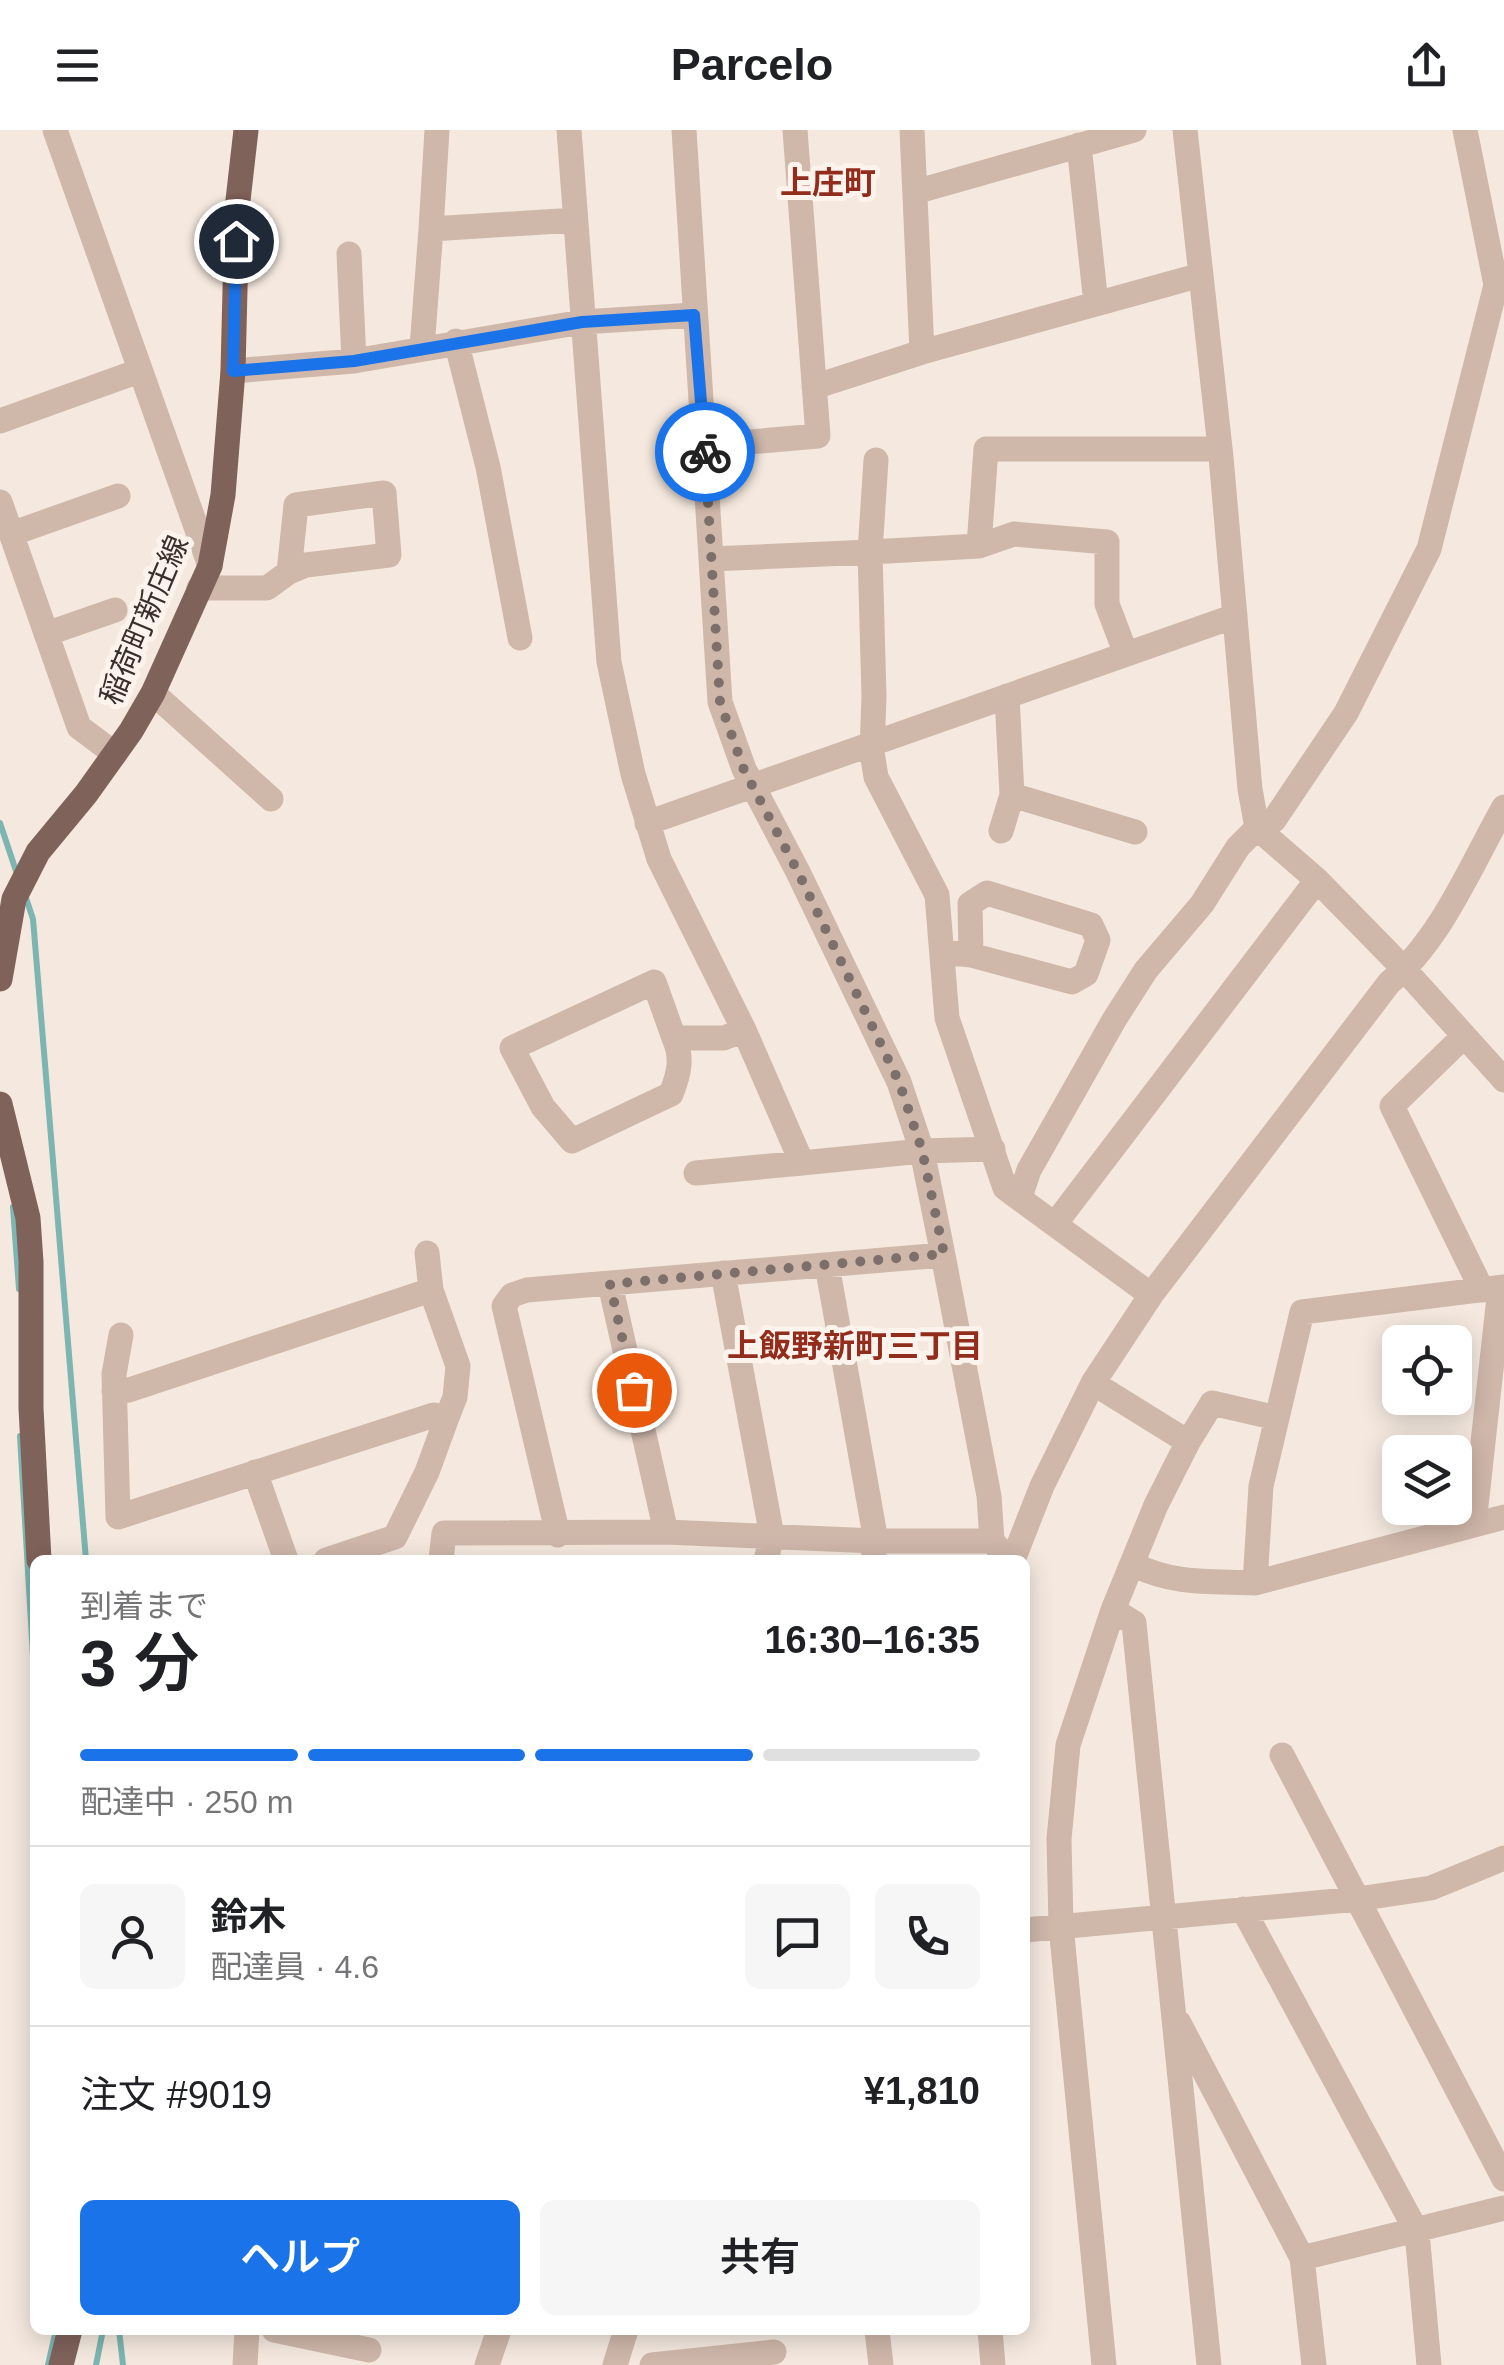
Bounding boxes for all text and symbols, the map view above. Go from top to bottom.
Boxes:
icon: menu [50,38,105,93]
icon: share [1399,38,1454,93]
text: Parcelo [671,39,833,90]
district label: 上庄町 [780,165,876,201]
pin [194,199,279,284]
icon: home [209,214,264,269]
courier [655,402,755,502]
icon: bike [678,425,733,480]
street label: 稲荷町新庄線 [94,531,194,709]
map controls [1382,1325,1472,1525]
button: locate [1382,1325,1472,1415]
district label: 上飯野新町三丁目 [727,1328,983,1364]
pin [592,1348,677,1433]
icon: bag [607,1363,662,1418]
button: layers [1382,1435,1472,1525]
text: 到着まで [80,1588,208,1624]
text: 16:30–16:35 [764,1619,980,1661]
text: 3 分 [80,1627,199,1700]
text: 配達中 · 250 m [80,1784,293,1820]
button: person [80,1884,185,1989]
button: chat [745,1884,850,1989]
button: phone [875,1884,980,1989]
text: 鈴木 [210,1896,286,1938]
text: 配達員 · 4.6 [210,1949,379,1985]
text: ¥1,810 [864,2070,980,2112]
text: 注文 #9019 [80,2074,272,2116]
button: ヘルプ [80,2200,520,2315]
button: 共有 [540,2200,980,2315]

